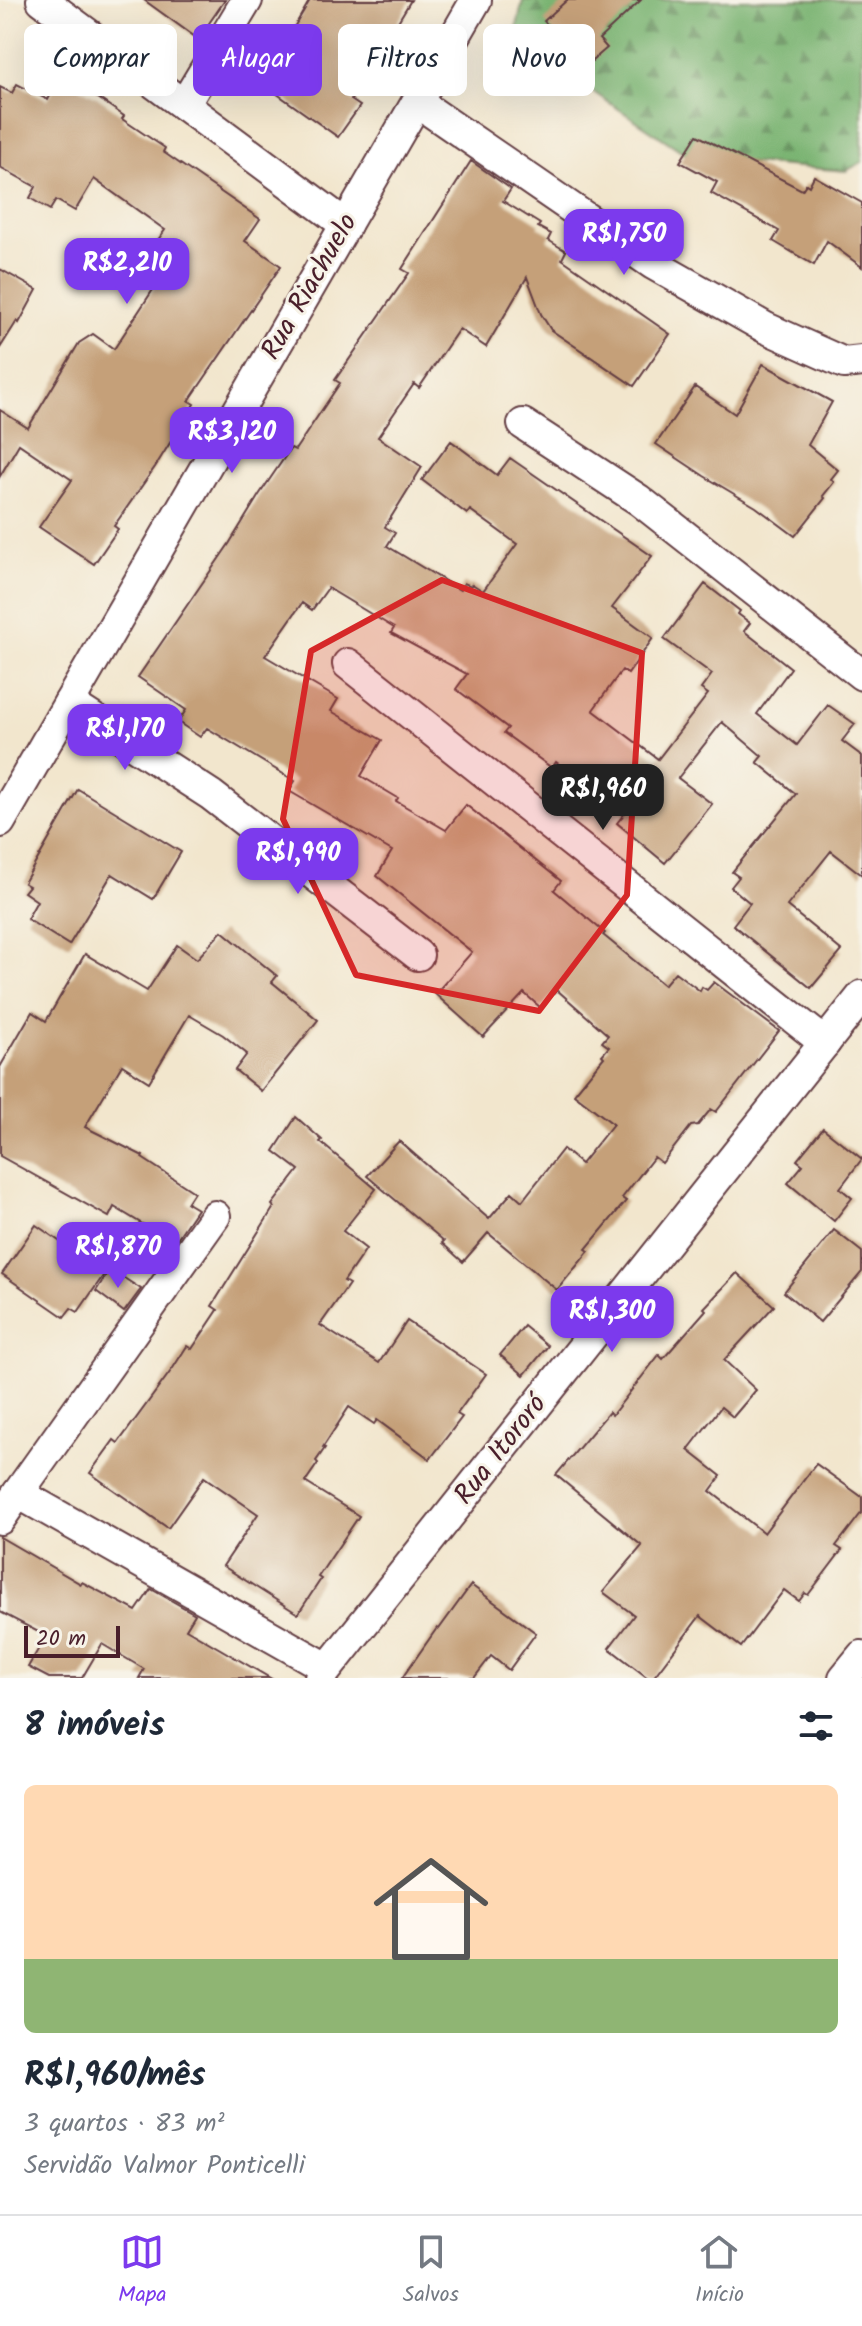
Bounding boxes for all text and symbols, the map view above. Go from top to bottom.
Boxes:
chip: Comprar [24,24,177,96]
chip: Alugar [193,24,322,96]
chip: Filtros [338,24,467,96]
chip: Novo [483,24,595,96]
street label: Rua Riachuelo [250,205,370,369]
pin: R$1,750 [550,209,698,277]
text: R$1,750 [582,214,666,256]
pin: R$2,210 [53,238,201,306]
text: R$2,210 [82,243,172,285]
pin: R$3,120 [158,407,306,475]
text: R$3,120 [188,412,276,454]
pin: R$1,170 [51,704,199,772]
text: R$1,170 [85,709,165,751]
pin: R$1,960 [529,764,677,832]
text: R$1,960 [560,769,646,811]
pin: R$1,990 [224,828,372,896]
text: R$1,990 [255,833,341,875]
pin: R$1,870 [44,1222,192,1290]
text: R$1,870 [75,1227,161,1269]
pin: R$1,300 [538,1286,686,1354]
text: R$1,300 [569,1291,655,1333]
street label: Rua Itororó [443,1384,560,1515]
scale bar [24,1622,120,1658]
text: 20 m [36,1622,86,1657]
text: 8 imóveis [24,1699,165,1753]
icon: filters [794,1704,838,1748]
icon: home [359,1837,503,1981]
text: R$1,960/mês [24,2049,206,2103]
text: 3 quartos · 83 m² [24,2103,224,2145]
text: Servidão Valmor Ponticelli [24,2145,305,2187]
tab: Mapa [118,2230,167,2313]
tab: Salvos [403,2230,459,2313]
tab: Início [695,2230,744,2313]

